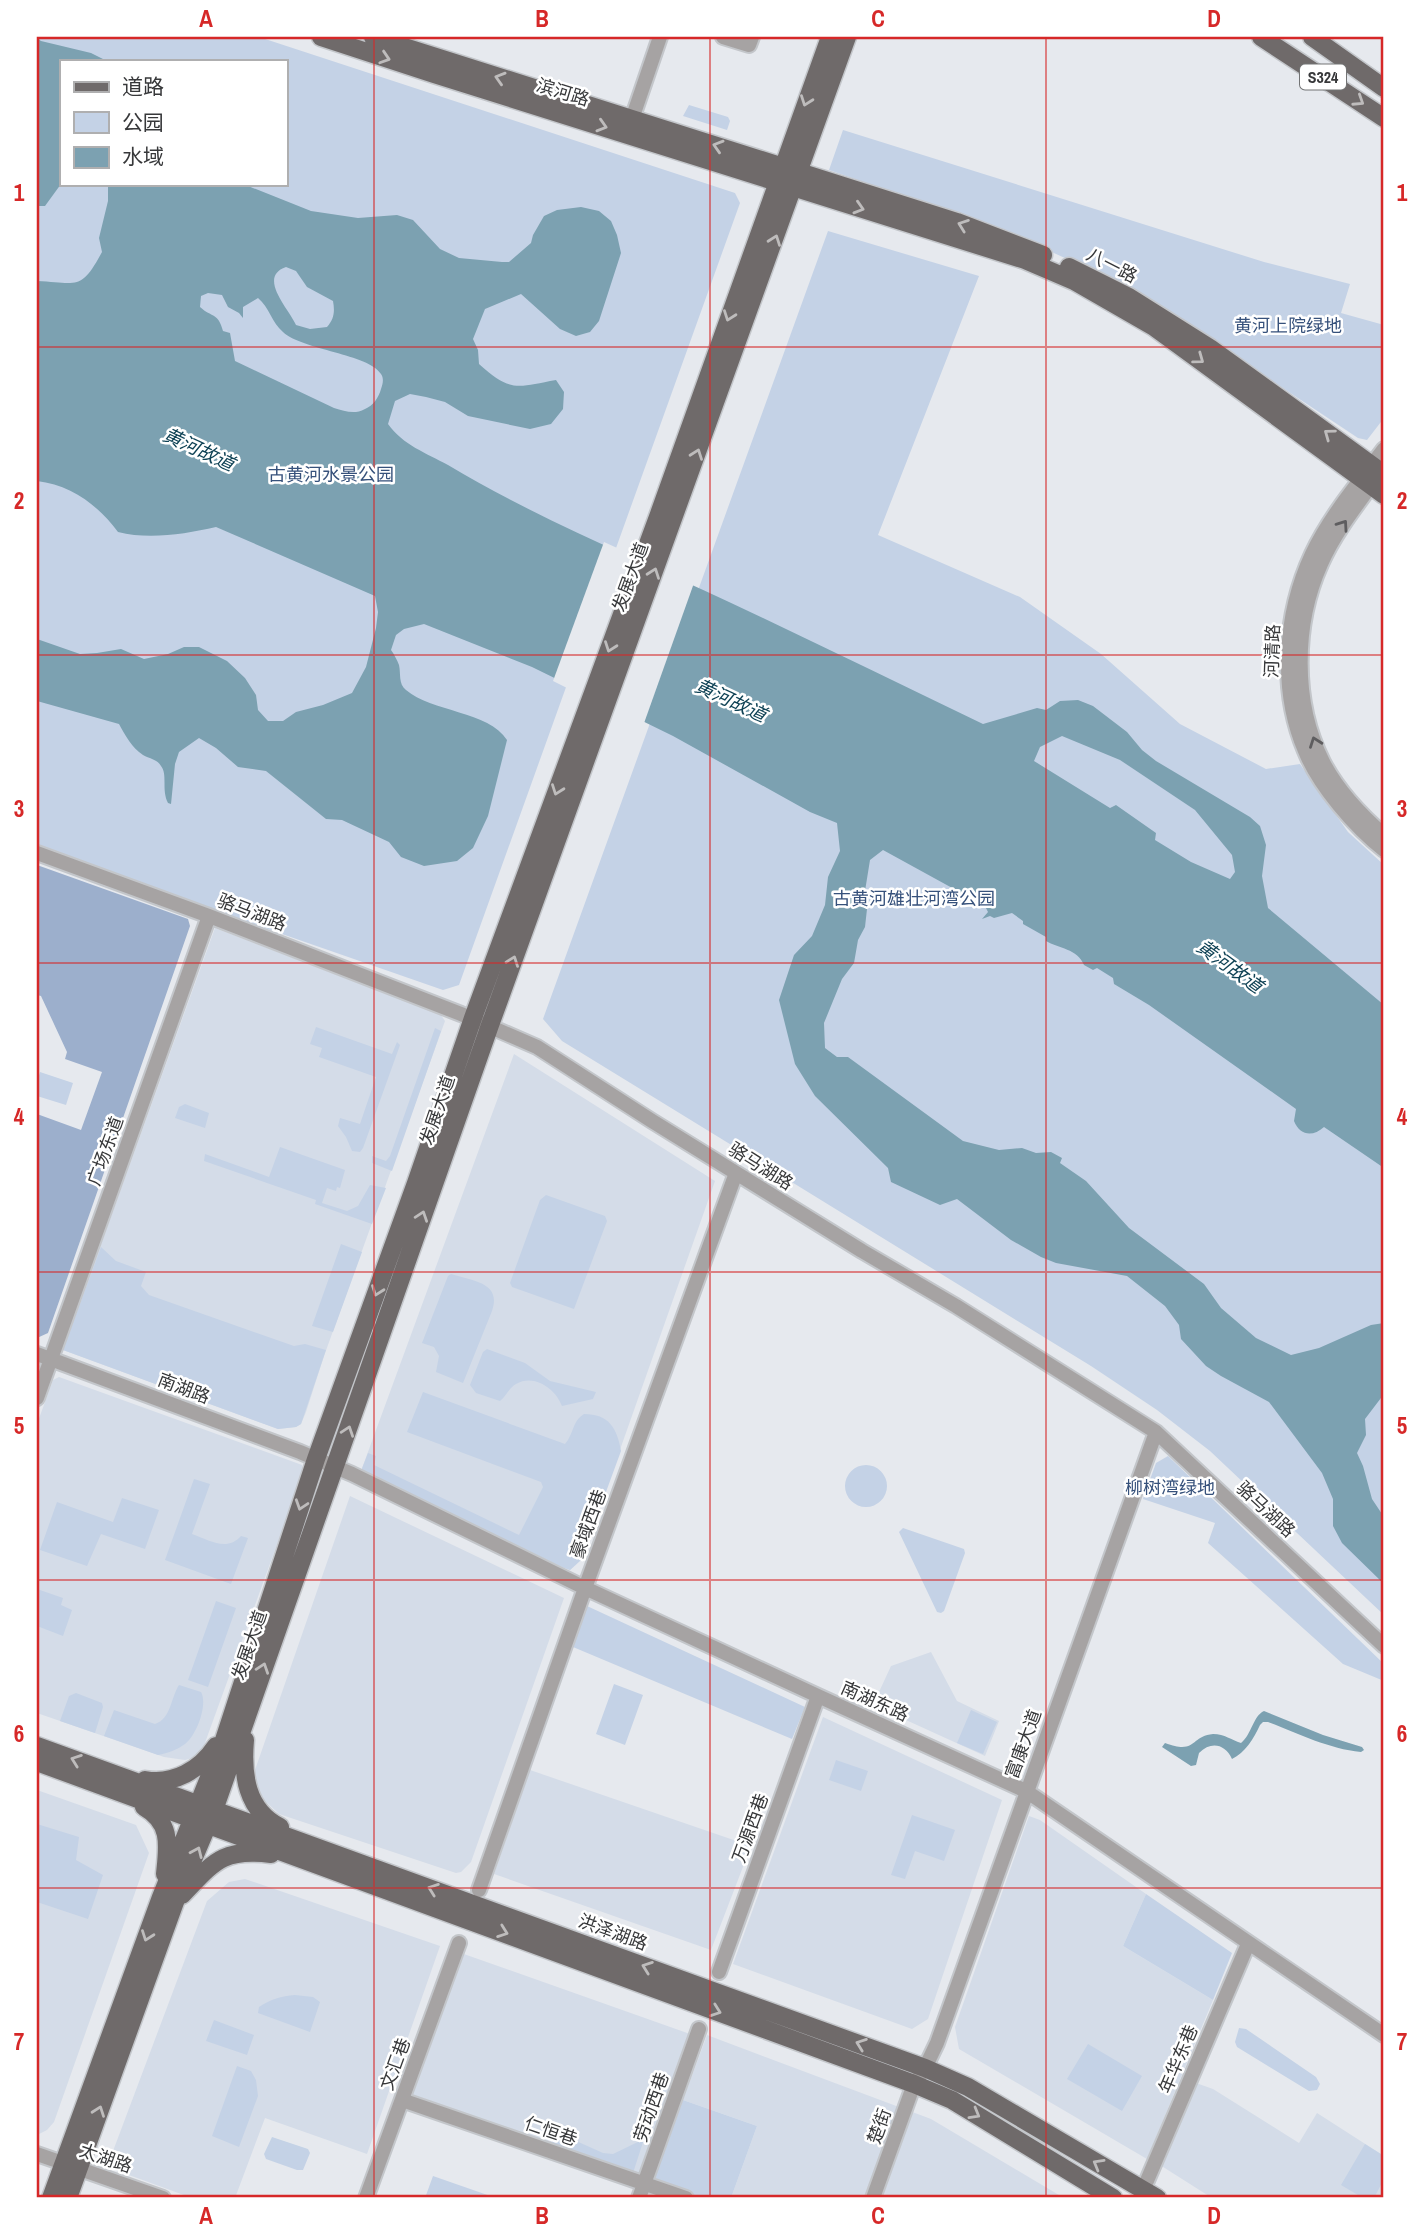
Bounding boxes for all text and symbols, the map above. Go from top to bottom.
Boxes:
text: A [199,3,213,34]
text: B [535,3,549,34]
text: C [871,3,885,34]
text: D [1207,3,1221,34]
one-way arrow [379,50,391,64]
legend [60,60,287,186]
road number: S324 [1300,64,1346,90]
one-way arrow [495,71,507,86]
text: 道路 [122,72,164,101]
street label: 滨河路 [534,72,592,112]
one-way arrow [1351,93,1364,105]
one-way arrow [801,94,815,106]
text: 公园 [122,108,164,137]
one-way arrow [596,118,608,133]
one-way arrow [712,140,724,154]
text: 水域 [122,142,164,171]
text: 1 [14,177,25,208]
text: 1 [1397,177,1408,208]
one-way arrow [852,200,865,214]
one-way arrow [958,219,970,233]
one-way arrow [766,235,780,247]
street label: 八一路 [1082,242,1142,288]
one-way arrow [723,309,737,321]
park label: 黄河上院绿地 [1234,313,1342,338]
one-way arrow [1191,351,1204,363]
water label: 黄河故道 [159,421,242,478]
one-way arrow [1324,430,1337,442]
one-way arrow [689,449,703,461]
park label: 古黄河水景公园 [268,462,394,487]
text: 2 [14,485,24,516]
text: 2 [1397,485,1407,516]
one-way arrow [1335,520,1347,533]
street label: 发展大道 [606,539,654,615]
one-way arrow [646,567,660,580]
street label: 河清路 [1259,624,1285,678]
one-way arrow [604,640,618,652]
water label: 黄河故道 [691,672,774,729]
one-way arrow [1310,736,1324,748]
one-way arrow [551,784,565,796]
text: 3 [14,793,24,824]
text: 3 [1397,793,1407,824]
park label: 古黄河雄壮河湾公园 [833,886,995,911]
street label: 骆马湖路 [214,887,290,937]
water label: 黄河故道 [1192,933,1271,1001]
one-way arrow [505,956,519,968]
street label: 发展大道 [413,1072,461,1148]
text: 4 [14,1101,25,1132]
text: 4 [1397,1101,1408,1132]
street label: 广场东道 [81,1113,129,1189]
street label: 骆马湖路 [724,1136,798,1196]
one-way arrow [414,1210,428,1222]
one-way arrow [371,1284,385,1296]
street label: 南湖路 [154,1367,214,1409]
text: 5 [14,1410,24,1441]
text: 5 [1397,1410,1407,1441]
one-way arrow [339,1425,353,1437]
park label: 柳树湾绿地 [1125,1475,1215,1500]
street label: 骆马湖路 [1231,1475,1301,1543]
street label: 豪域西巷 [564,1486,612,1562]
one-way arrow [295,1499,309,1511]
street label: 发展大道 [225,1607,273,1683]
one-way arrow [255,1663,269,1675]
street label: 南湖东路 [837,1675,913,1727]
street label: 富康大道 [999,1706,1047,1782]
text: 6 [14,1718,24,1749]
text: 6 [1397,1718,1407,1749]
one-way arrow [70,1754,83,1768]
street label: 万源西巷 [726,1790,774,1866]
one-way arrow [188,1847,202,1859]
one-way arrow [427,1883,440,1897]
street label: 洪泽湖路 [575,1908,651,1956]
one-way arrow [496,1924,508,1938]
one-way arrow [141,1930,155,1942]
one-way arrow [641,1961,653,1975]
one-way arrow [710,2003,722,2017]
street label: 年华东巷 [1152,2021,1204,2097]
text: 7 [14,2026,24,2057]
text: 7 [1397,2026,1407,2057]
street label: 文汇巷 [374,2034,416,2094]
one-way arrow [855,2038,867,2052]
street label: 劳动西巷 [627,2069,675,2145]
one-way arrow [91,2105,105,2118]
street label: 楚街 [861,2105,897,2147]
one-way arrow [968,2106,981,2119]
street label: 仁恒巷 [521,2110,581,2152]
street label: 太湖路 [76,2137,136,2179]
one-way arrow [1092,2159,1105,2172]
text: A [199,2200,213,2231]
text: B [535,2200,549,2231]
text: C [871,2200,885,2231]
text: D [1207,2200,1221,2231]

